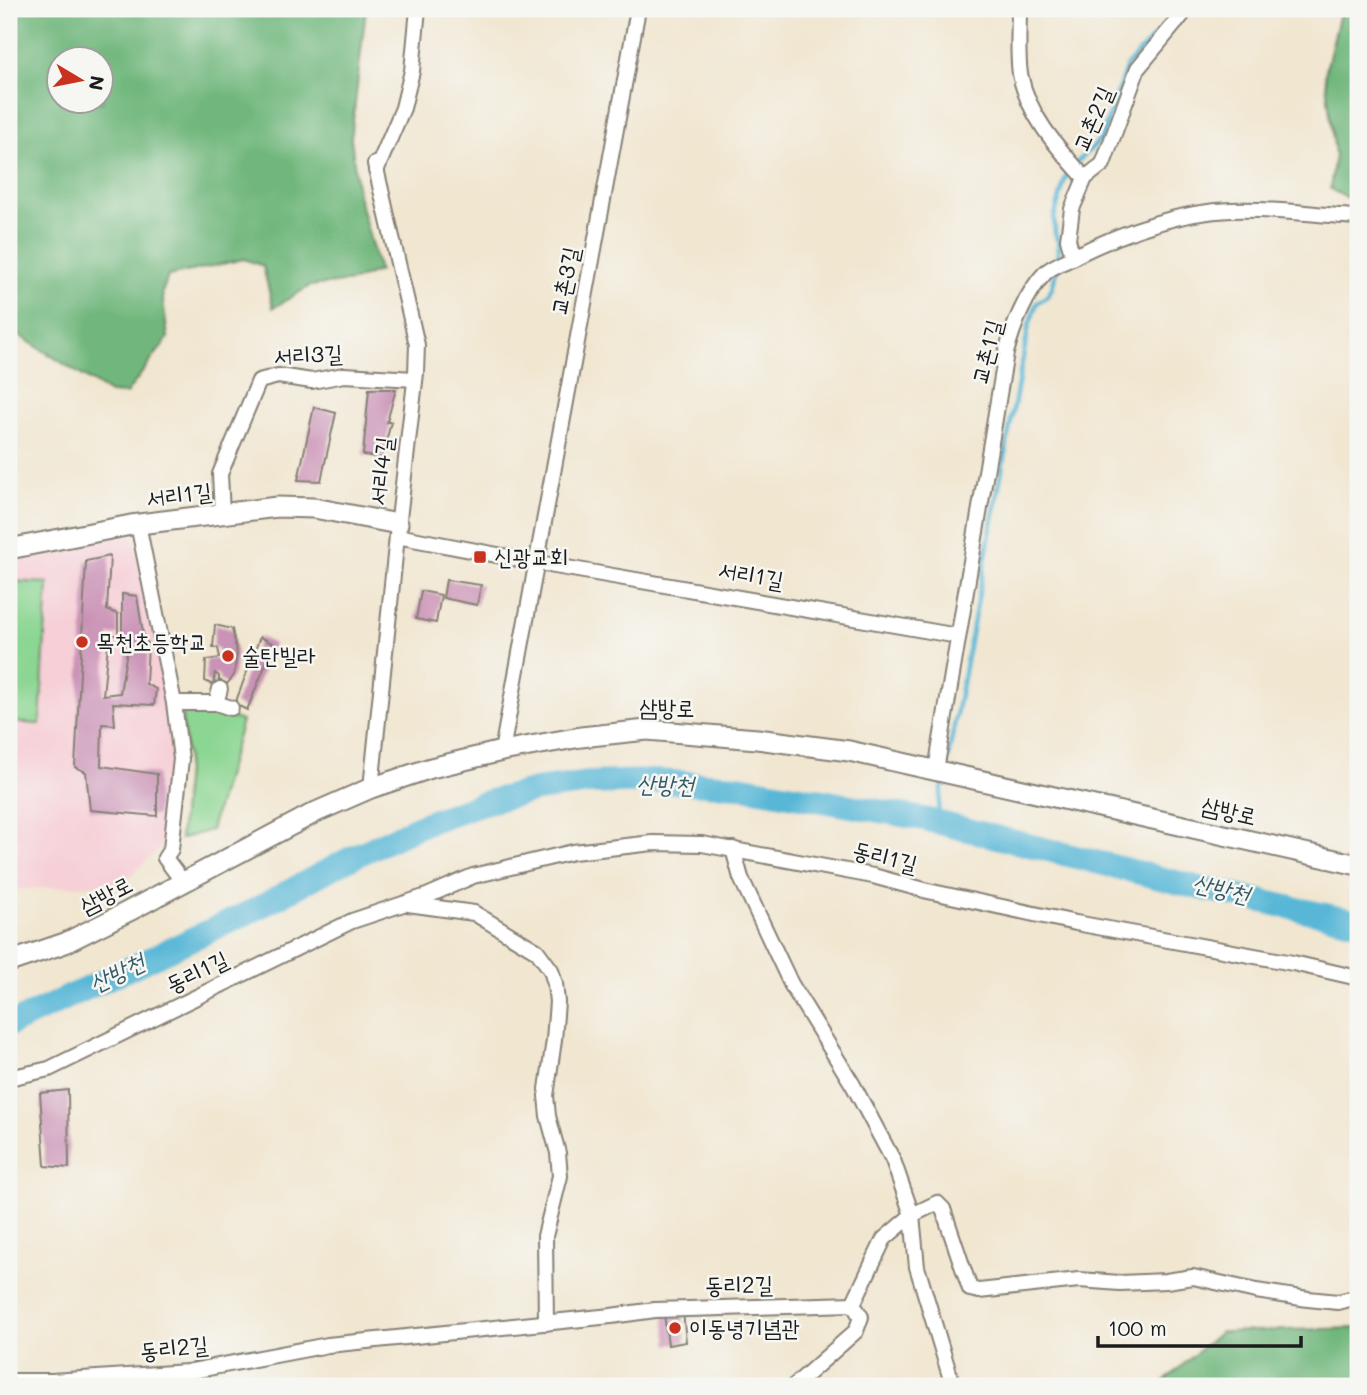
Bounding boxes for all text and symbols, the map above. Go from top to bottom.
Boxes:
north arrow [46,46,116,116]
text: N [84,74,111,92]
street label: 교촌2길 [1065,81,1119,156]
street label: 교촌3길 [543,244,585,318]
street label: 교촌1길 [964,316,1009,387]
street label: 서리3길 [273,337,343,371]
street label: 서리4길 [361,435,399,507]
street label: 서리1길 [144,475,213,513]
place label: 신광교회 [494,541,568,571]
marker: 신광교회 [472,549,488,565]
street label: 서리1길 [716,554,786,595]
place label: 목천초등학교 [96,626,207,656]
marker: 목천초등학교 [74,634,90,650]
place label: 술탄빌라 [242,640,316,670]
marker: 술탄빌라 [220,648,236,664]
street label: 삼방로 [639,692,695,722]
water label: 산방천 [636,767,697,800]
street label: 삼방로 [1199,789,1260,831]
street label: 동리1길 [850,834,921,879]
water label: 산방천 [1190,866,1256,910]
street label: 삼방로 [74,868,137,920]
street label: 동리1길 [160,943,233,999]
water label: 산방천 [84,944,152,998]
street label: 동리2길 [705,1268,773,1300]
scale bar [1098,1304,1300,1348]
place label: 이동녕기념관 [689,1312,800,1342]
text: 100 m [1108,1314,1167,1341]
marker: 이동녕기념관 [667,1320,683,1336]
street label: 동리2길 [138,1329,209,1365]

